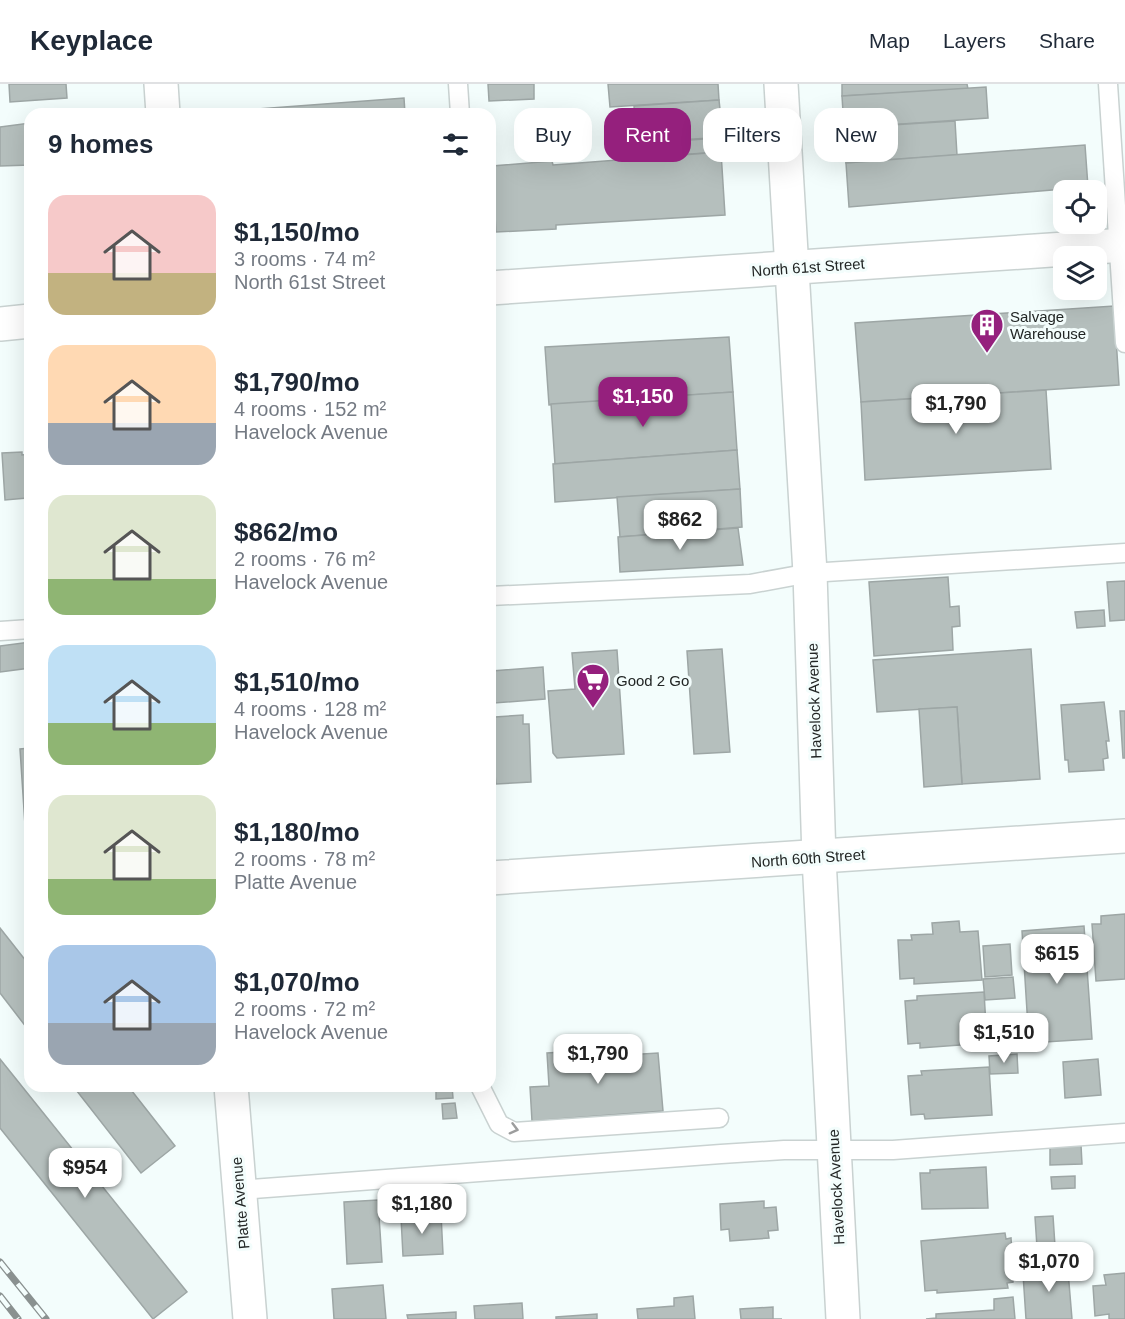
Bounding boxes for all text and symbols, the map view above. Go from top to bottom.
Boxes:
text: Keyplace [30,25,153,56]
text: Map [869,29,910,52]
text: Layers [943,29,1006,52]
text: Share [1039,29,1095,52]
chip: Buy [514,108,592,162]
chip: Rent [604,108,691,162]
chip: Filters [703,108,802,162]
chip: New [814,108,898,162]
icon: filters [439,128,472,161]
text: 9 homes [48,129,154,159]
map controls [1053,180,1107,300]
button: locate [1053,180,1107,234]
text: $1,150/mo [234,217,360,247]
icon: home [96,219,168,291]
button: layers [1053,246,1107,300]
text: 3 rooms · 74 m² [234,248,375,270]
street label: North 61st Street [751,255,866,279]
text: North 61st Street [234,271,385,293]
building icon: Salvage Warehouse [969,307,1005,354]
place label: Salvage Warehouse [1010,308,1086,342]
text: $1,790/mo [234,367,360,397]
icon: home [96,369,168,441]
pin: $1,150 [594,377,692,428]
pin: $1,790 [907,384,1005,435]
text: $1,150 [612,385,674,407]
text: $1,790 [925,392,987,414]
text: 4 rooms · 152 m² [234,398,386,420]
text: Havelock Avenue [234,421,388,443]
pin: $862 [644,500,716,551]
text: $862 [658,508,702,530]
text: $862/mo [234,517,338,547]
icon: home [96,519,168,591]
text: 2 rooms · 76 m² [234,548,375,570]
text: Havelock Avenue [234,571,388,593]
street label: Havelock Avenue [803,643,825,759]
supermarket icon: Good 2 Go [575,662,611,709]
text: $1,510/mo [234,667,360,697]
icon: home [96,669,168,741]
place label: Good 2 Go [616,672,689,689]
text: 4 rooms · 128 m² [234,698,386,720]
text: Havelock Avenue [234,721,388,743]
text: $1,180/mo [234,817,360,847]
icon: home [96,819,168,891]
street label: North 60th Street [750,845,866,870]
text: 2 rooms · 78 m² [234,848,375,870]
text: Platte Avenue [234,871,357,893]
pin: $615 [1021,934,1093,985]
text: $615 [1035,942,1079,964]
text: $1,070/mo [234,967,360,997]
icon: home [96,969,168,1041]
text: 2 rooms · 72 m² [234,998,375,1020]
pin: $1,510 [955,1013,1053,1064]
text: Havelock Avenue [234,1021,388,1043]
text: $1,510 [973,1021,1035,1043]
pin: $1,790 [549,1034,647,1085]
text: $1,790 [567,1042,629,1064]
one-way arrow [509,1122,519,1135]
street label: Havelock Avenue [824,1129,848,1245]
pin: $954 [49,1148,121,1199]
text: $954 [63,1156,107,1178]
street label: Platte Avenue [228,1156,252,1250]
pin: $1,180 [373,1184,471,1235]
text: $1,180 [391,1192,453,1214]
pin: $1,070 [1000,1242,1098,1293]
text: $1,070 [1018,1250,1080,1272]

